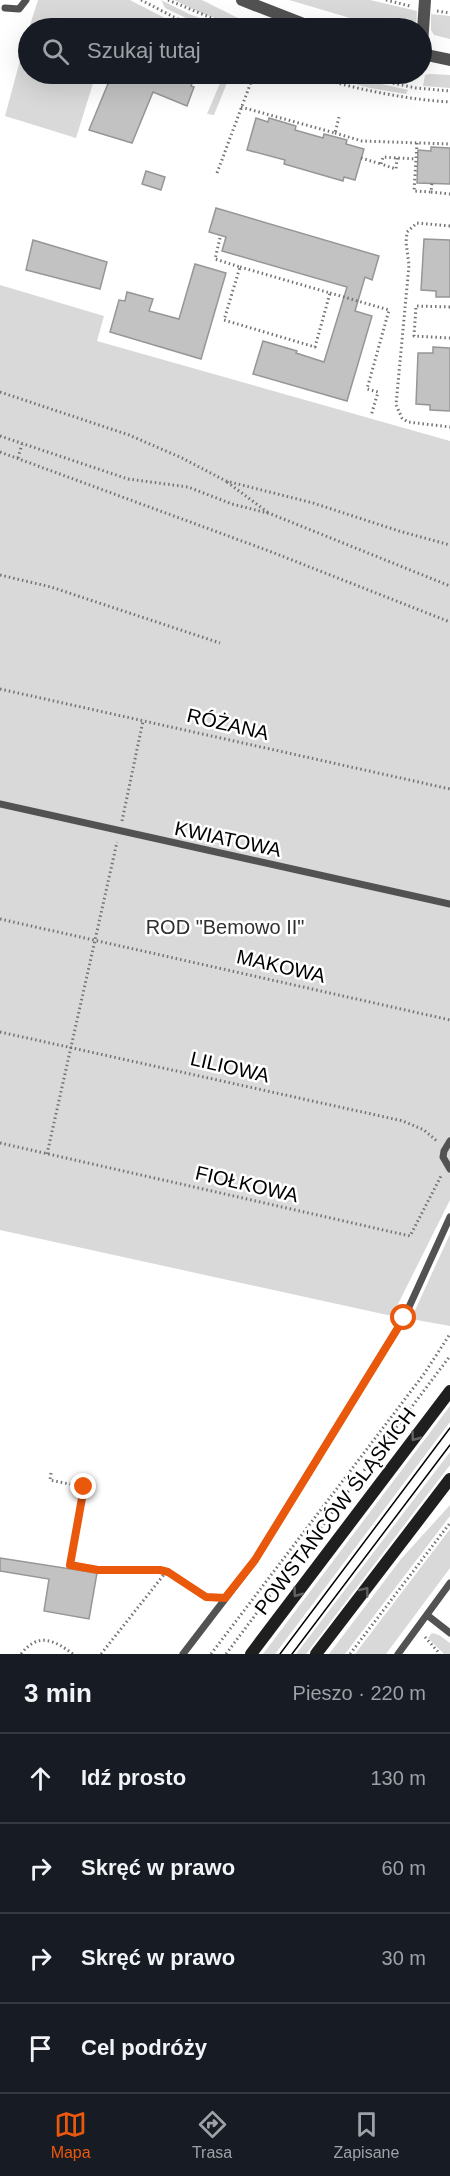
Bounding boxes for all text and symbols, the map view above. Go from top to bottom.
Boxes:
search box [18,18,432,84]
icon: search [39,35,72,68]
text: Szukaj tutaj [87,38,201,63]
street label: RÓŻANA [185,704,272,744]
street label: KWIATOWA [173,817,284,861]
park label: ROD "Bemowo II" [146,916,304,938]
street label: MAKOWA [234,945,328,987]
street label: LILIOWA [188,1047,272,1087]
street label: FIOŁKOWA [193,1161,301,1207]
route start [390,1304,416,1330]
street label: POWSTAŃCÓW ŚLĄSKICH [249,1403,420,1619]
one-way arrow [411,1431,422,1442]
route end [70,1473,96,1499]
one-way arrow [294,1586,305,1597]
one-way arrow [357,1587,368,1598]
text: 3 min [24,1678,92,1708]
text: Pieszo · 220 m [293,1682,426,1704]
icon: ahead [24,1762,57,1795]
text: Idź prosto [81,1765,186,1790]
text: 130 m [370,1767,426,1789]
icon: right [24,1852,57,1885]
text: Skręć w prawo [81,1855,235,1880]
text: 60 m [382,1857,426,1879]
icon: right [24,1942,57,1975]
text: Skręć w prawo [81,1945,235,1970]
text: 30 m [382,1947,426,1969]
icon: arrive [24,2032,57,2065]
text: Cel podróży [81,2035,207,2060]
tab: Mapa [51,2108,91,2162]
tab: Trasa [192,2108,232,2162]
tab: Zapisane [334,2108,399,2162]

